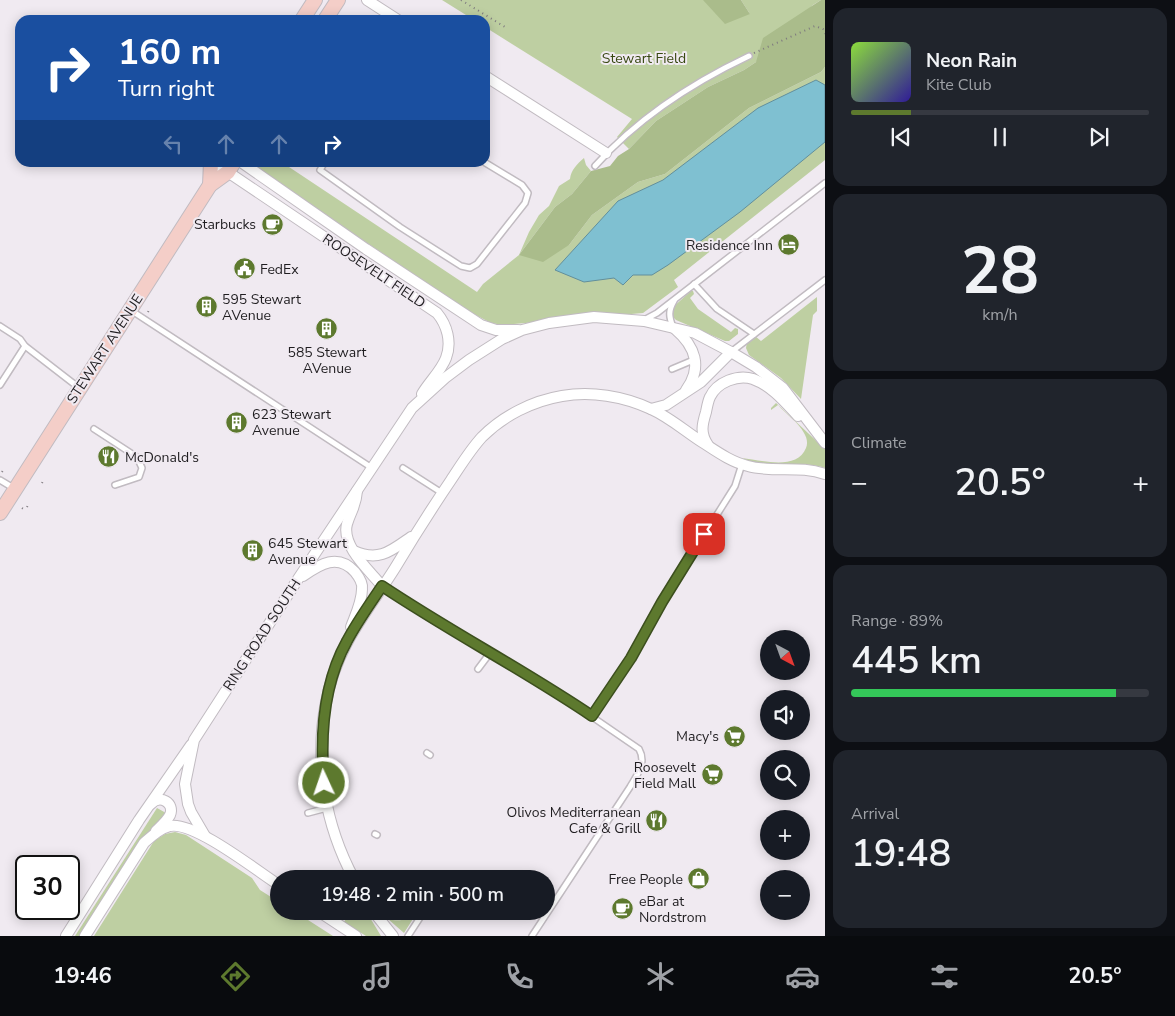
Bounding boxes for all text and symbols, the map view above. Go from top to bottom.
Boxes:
text: 160 m [118,29,221,76]
icon: right [35,35,100,100]
text: Neon Rain [926,48,1017,74]
park label: Stewart Field [602,49,686,68]
text: Turn right [118,74,214,104]
text: Kite Club [926,74,992,96]
icon: previous [887,123,915,151]
icon: pause [986,123,1014,151]
icon: next [1085,123,1113,151]
icon: left [159,130,187,158]
icon: ahead [212,130,240,158]
icon: ahead [265,130,293,158]
icon: right [318,130,346,158]
cafe icon: Starbucks [260,212,284,236]
place label: Starbucks [194,215,256,234]
text: 28 [961,227,1039,316]
street label: ROOSEVELT FIELD [319,229,429,313]
hotel icon: Residence Inn [777,233,801,257]
place label: Residence Inn [686,236,773,255]
public building icon: FedEx [232,257,256,281]
place label: FedEx [260,260,299,279]
place label: 595 Stewart AVenue [222,290,301,325]
street label: STEWART AVENUE [62,291,148,407]
building icon: 595 Stewart AVenue [194,295,218,319]
text: km/h [982,304,1018,326]
building icon: 585 Stewart AVenue [315,317,339,341]
place label: 585 Stewart AVenue [288,343,367,378]
place label: 623 Stewart Avenue [252,405,331,440]
building icon: 623 Stewart Avenue [224,410,248,434]
text: Climate [851,432,906,454]
restaurant icon: McDonald's [97,445,121,469]
place label: McDonald's [125,448,199,467]
text: 20.5° [954,457,1046,508]
text: − [851,464,868,502]
text: + [1132,464,1149,502]
pin [683,513,725,555]
icon: arrive [690,520,718,548]
place label: 645 Stewart Avenue [268,534,347,569]
building icon: 645 Stewart Avenue [240,539,264,563]
street label: RING ROAD SOUTH [219,575,305,695]
text: Range · 89% [851,610,943,632]
north arrow [760,630,810,680]
map controls [760,630,810,920]
text: 445 km [851,635,982,686]
button: sound [760,690,810,740]
supermarket icon: Macy's [723,724,747,748]
place label: Macy's [676,727,719,746]
button: search [760,750,810,800]
position arrow [297,756,349,808]
place label: Roosevelt Field Mall [634,758,697,793]
supermarket icon: Roosevelt Field Mall [700,763,724,787]
place label: Olivos Mediterranean Cafe & Grill [506,803,642,838]
text: Arrival [851,803,899,825]
restaurant icon: Olivos Mediterranean Cafe & Grill [645,808,669,832]
button: + [760,810,810,860]
text: 19:48 [851,828,951,879]
speed limit sign: 30 [15,855,80,920]
shop icon: Free People [687,867,711,891]
place label: Free People [609,870,683,889]
button: − [760,870,810,920]
text: 19:48 · 2 min · 500 m [321,882,504,908]
place label: eBar at Nordstrom [639,892,706,927]
cafe icon: eBar at Nordstrom [611,897,635,921]
icon: directions [218,959,253,994]
icon: music [360,959,395,994]
icon: phone [502,959,537,994]
icon: climate [643,959,678,994]
icon: car [785,959,820,994]
icon: filters [927,959,962,994]
text: 19:46 [53,961,112,991]
text: 20.5° [1068,961,1122,991]

